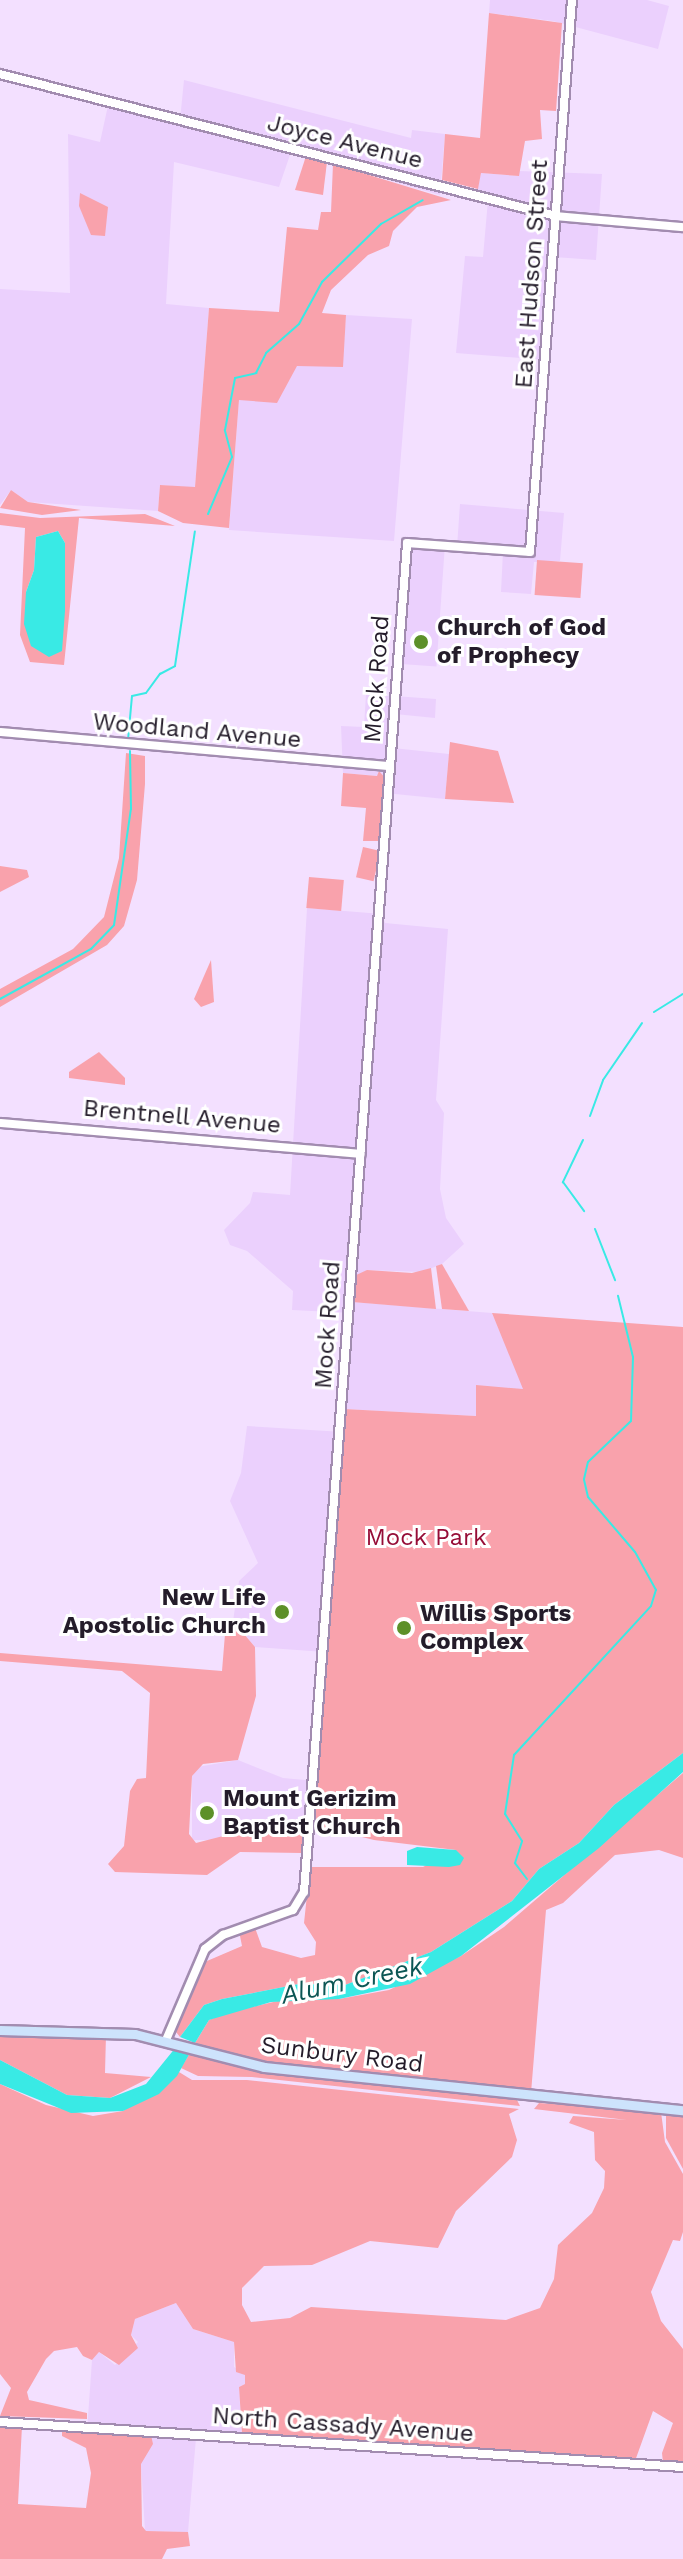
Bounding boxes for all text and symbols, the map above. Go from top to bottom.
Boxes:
street label: Joyce Avenue [264,109,426,175]
street label: East Hudson Street [510,159,554,389]
street label: Mock Road [358,614,396,744]
place label: Church of God of Prophecy [437,614,606,670]
marker: Church of God of Prophecy [412,633,430,651]
street label: Woodland Avenue [91,708,303,754]
street label: Brentnell Avenue [81,1094,283,1140]
street label: Mock Road [309,1260,347,1390]
park label: Mock Park [365,1524,487,1552]
place label: New Life Apostolic Church [63,1584,266,1640]
place label: Willis Sports Complex [420,1600,571,1656]
marker: New Life Apostolic Church [273,1603,291,1621]
marker: Willis Sports Complex [395,1619,413,1637]
place label: Mount Gerizim Baptist Church [223,1785,401,1841]
marker: Mount Gerizim Baptist Church [198,1804,216,1822]
water label: Alum Creek [278,1951,426,2011]
street label: Sunbury Road [259,2031,425,2079]
street label: North Cassady Avenue [211,2401,475,2449]

